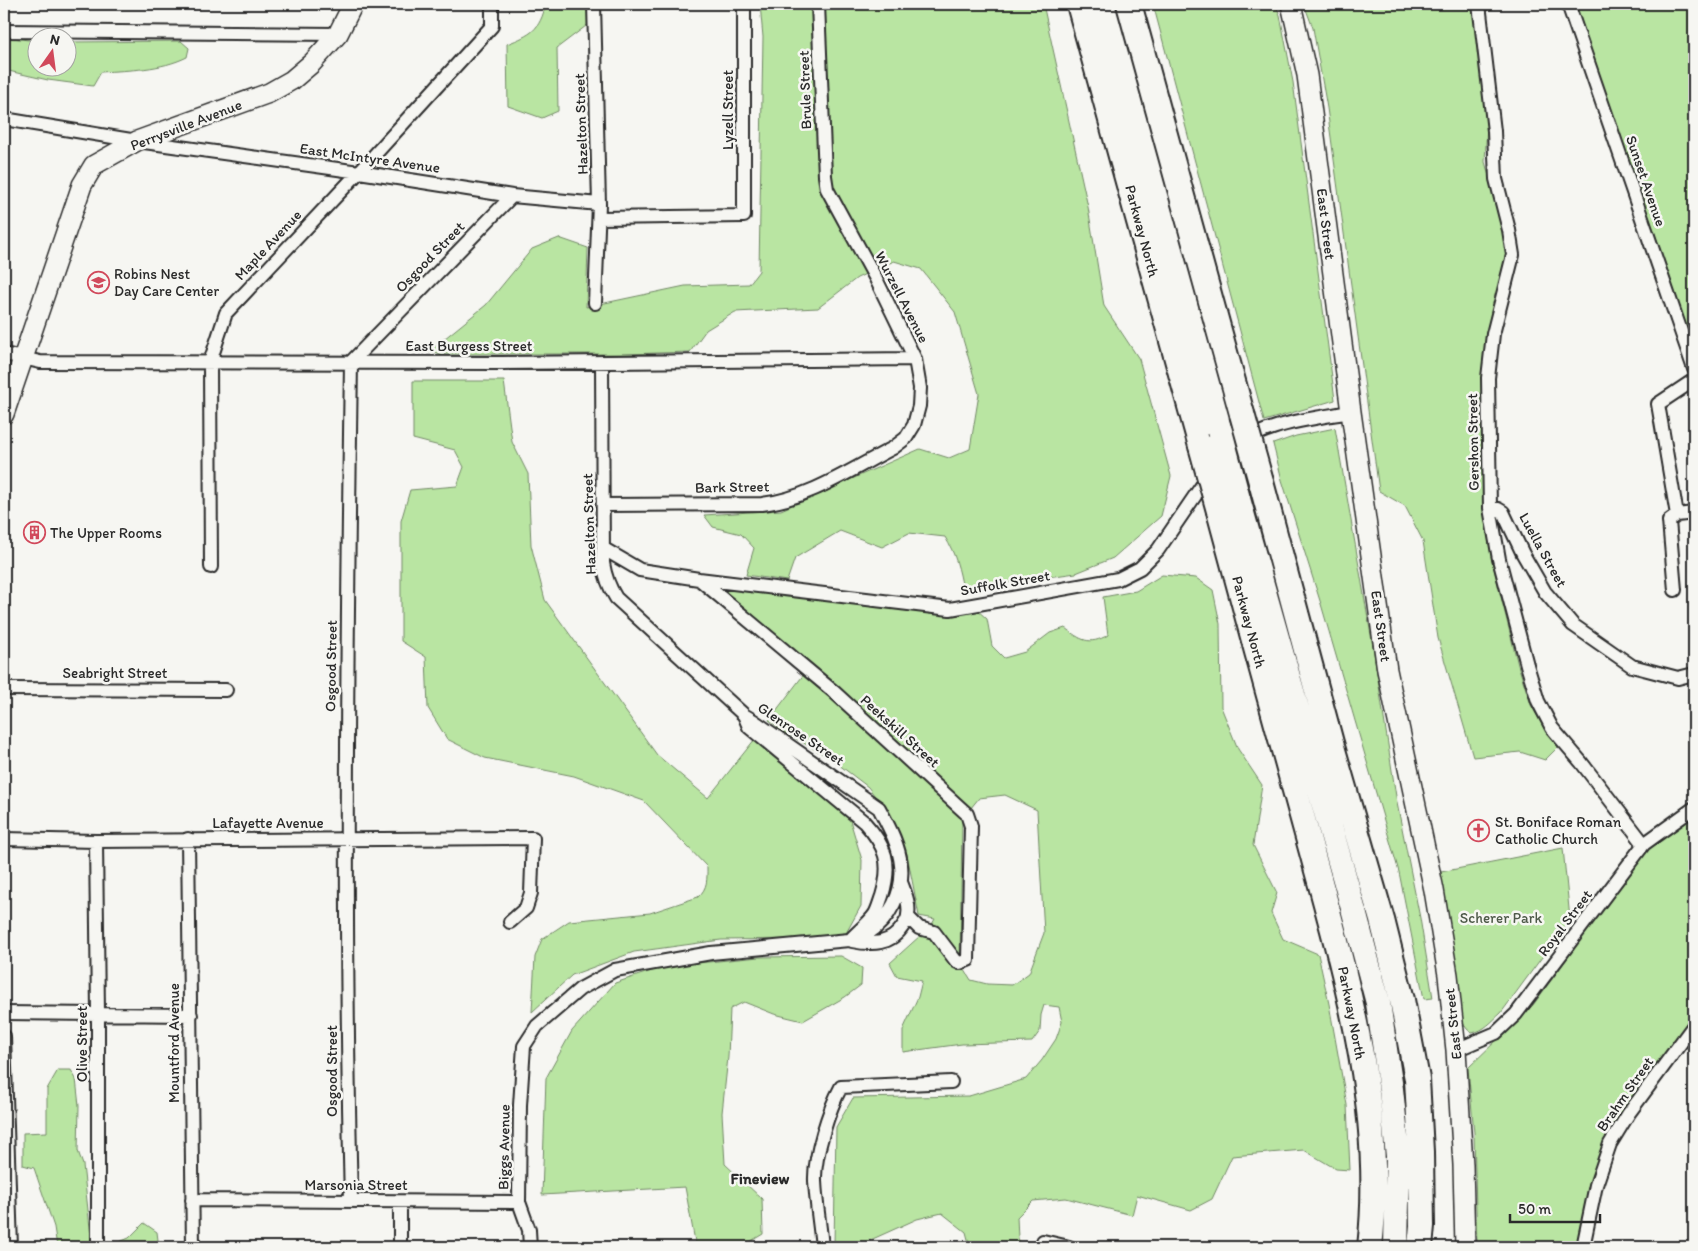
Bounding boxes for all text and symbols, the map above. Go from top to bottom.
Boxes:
north arrow [28,28,78,78]
text: N [48,30,62,49]
street label: Brule Street [795,50,815,130]
street label: Lyzell Street [719,70,737,150]
street label: Hazelton Street [570,73,592,175]
street label: Perrysville Avenue [128,95,244,155]
street label: Sunset Avenue [1622,133,1670,229]
street label: East McIntyre Avenue [299,139,441,177]
street label: Parkway North [1121,183,1163,279]
street label: East Street [1313,187,1339,261]
street label: Maple Avenue [231,206,305,284]
street label: Osgood Street [392,217,469,296]
street label: Wurzell Avenue [871,248,933,346]
place label: Robins Nest Day Care Center [114,265,219,300]
school or university icon: Robins Nest Day Care Center [86,271,110,295]
street label: East Burgess Street [406,337,533,355]
street label: Gershon Street [1463,393,1483,491]
street label: Hazelton Street [578,473,600,575]
street label: Bark Street [695,477,770,497]
street label: Luella Street [1515,510,1571,591]
building icon: The Upper Rooms [22,521,46,545]
place label: The Upper Rooms [50,524,162,542]
street label: Suffolk Street [959,566,1051,600]
street label: Parkway North [1228,574,1270,670]
street label: East Street [1367,589,1395,663]
street label: Osgood Street [321,620,341,712]
street label: Seabright Street [63,664,168,682]
street label: Peekskill Street [857,691,944,771]
street label: Glenrose Street [754,698,848,770]
place label: St. Boniface Roman Catholic Church [1495,813,1622,848]
street label: Lafayette Avenue [212,814,324,832]
church icon: St. Boniface Roman Catholic Church [1467,819,1491,843]
street label: Royal Street [1534,886,1596,960]
park label: Scherer Park [1460,909,1542,927]
street label: Parkway North [1334,965,1370,1061]
street label: Mountford Avenue [165,983,183,1103]
street label: East Street [1440,987,1466,1061]
street label: Olive Street [73,1005,91,1082]
street label: Osgood Street [323,1025,341,1117]
street label: Brahm Street [1593,1053,1657,1135]
street label: Biggs Avenue [494,1104,514,1190]
district label: Fineview [731,1169,790,1188]
street label: Marsonia Street [304,1176,408,1194]
scale bar [1510,1191,1600,1223]
text: 50 m [1518,1200,1551,1218]

